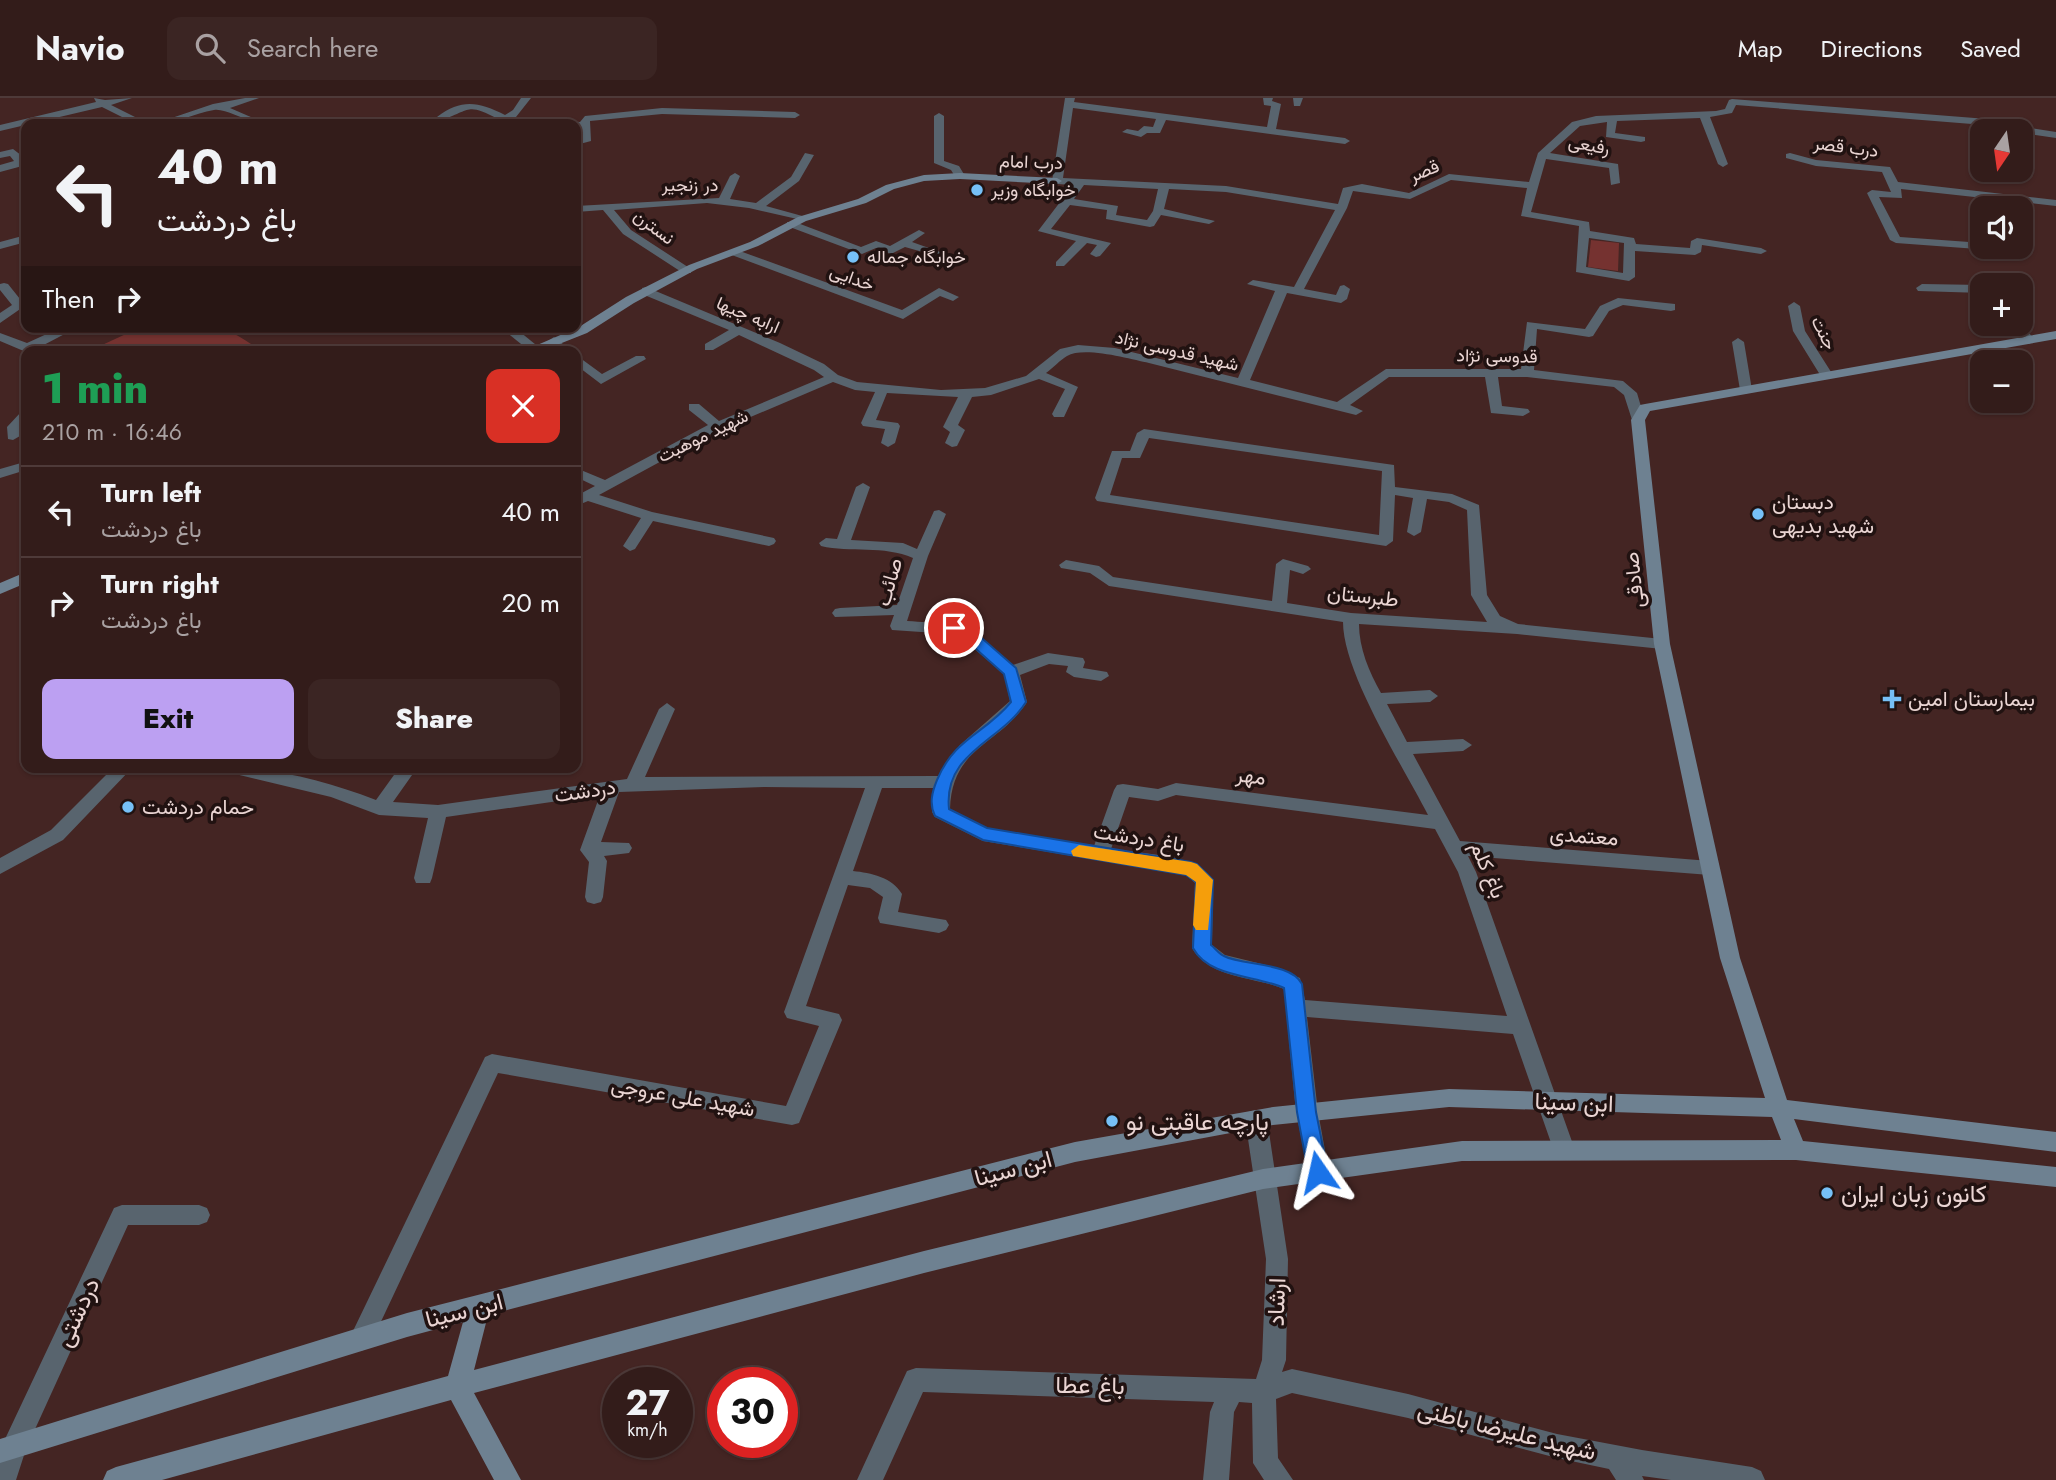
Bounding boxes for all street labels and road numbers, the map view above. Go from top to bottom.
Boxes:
street label: رفیعی [1566,129,1612,161]
street label: درب قصر [1811,130,1880,164]
street label: درب امام [999,148,1063,176]
street label: قصر [1404,153,1443,189]
street label: در زنجیر [661,172,718,198]
street label: نسترن [628,203,680,251]
street label: خدایی [826,258,878,298]
street label: ارابه چیها [712,290,784,340]
street label: جنت [1805,312,1843,354]
street label: شهید قدوسی نژاد [1113,324,1241,378]
street label: قدوسی نژاد [1456,342,1538,370]
street label: شهید موهبت [653,403,753,469]
street label: صادقی [1616,550,1652,610]
street label: صائب [868,554,910,610]
street label: طبرستان [1326,577,1400,615]
street label: مهر [1233,759,1268,793]
street label: دردشت [552,772,618,810]
street label: باغ دردشت [1091,816,1187,860]
street label: معتمدی [1549,819,1619,853]
street label: باغ کلم [1463,837,1513,903]
street label: شهید علی عروجی [609,1070,757,1124]
street label: ابن سینا [1534,1083,1614,1121]
street label: ابن سینا [970,1141,1056,1195]
street label: دردشتی [46,1272,108,1352]
street label: ارشاد [1258,1277,1294,1327]
street label: ابن سینا [421,1283,507,1337]
street label: باغ عطا [1055,1367,1125,1403]
street label: شهید علیرضا باطنی [1414,1391,1600,1469]

